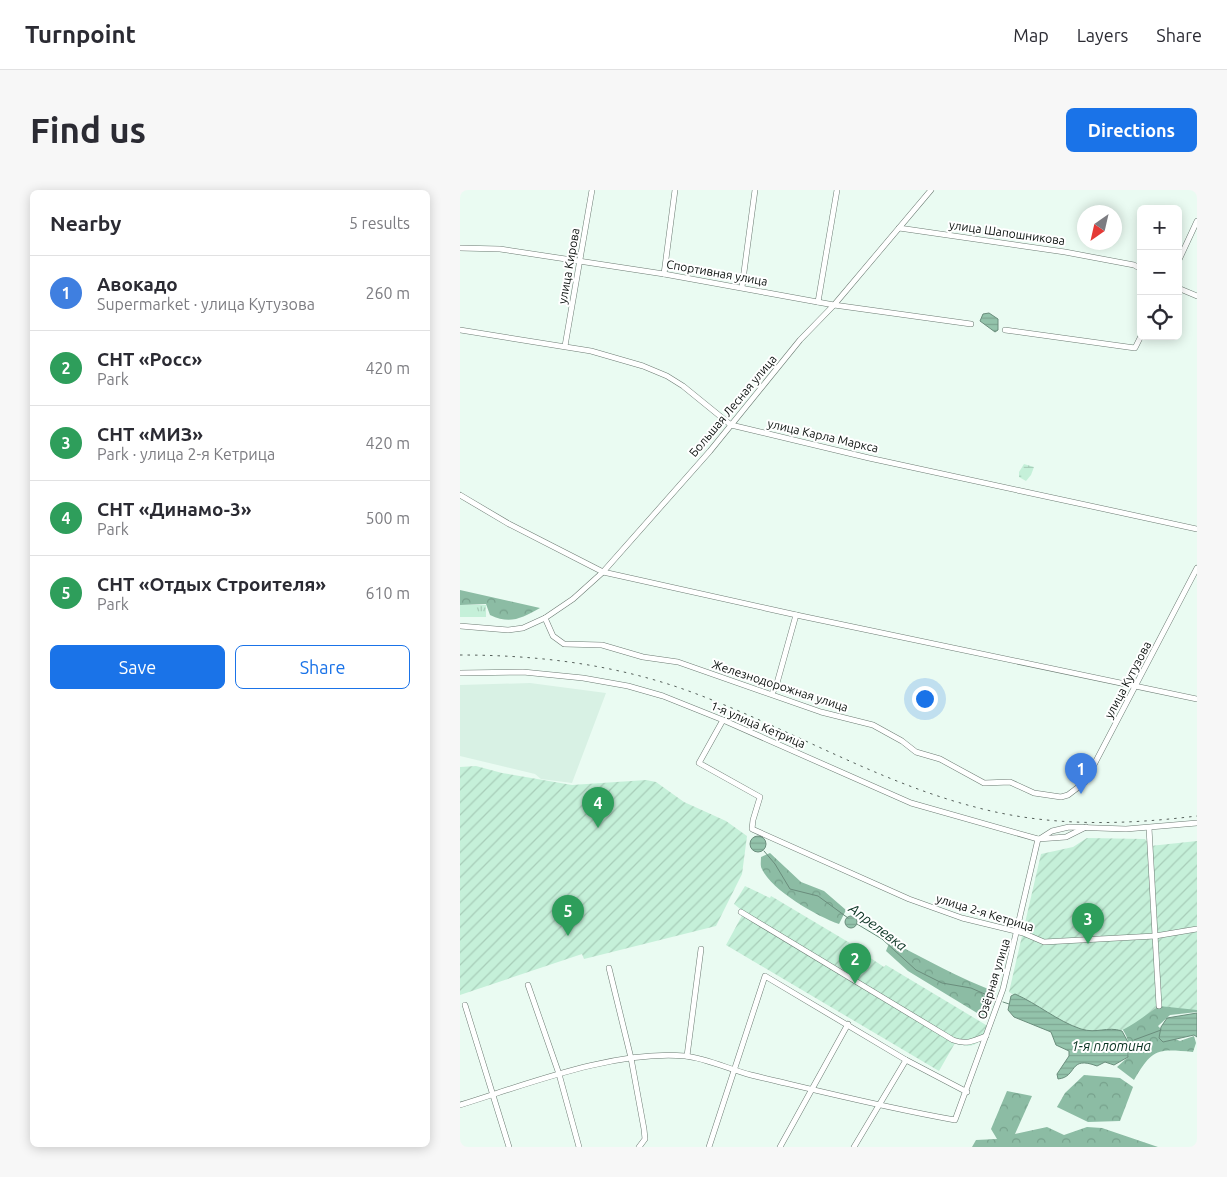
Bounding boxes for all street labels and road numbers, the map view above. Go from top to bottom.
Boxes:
street label: улица Шапошникова [948,218,1066,247]
street label: улица Кирова [555,227,582,305]
street label: Спортивная улица [665,257,769,288]
street label: Большая Лесная улица [686,352,779,459]
street label: улица Карла Маркса [766,416,880,455]
street label: улица Кутузова [1102,639,1153,721]
street label: Железнодорожная улица [710,657,850,714]
street label: 1-я улица Кетрица [709,699,807,750]
street label: улица 2-я Кетрица [935,891,1036,934]
street label: Озёрная улица [975,937,1012,1021]

